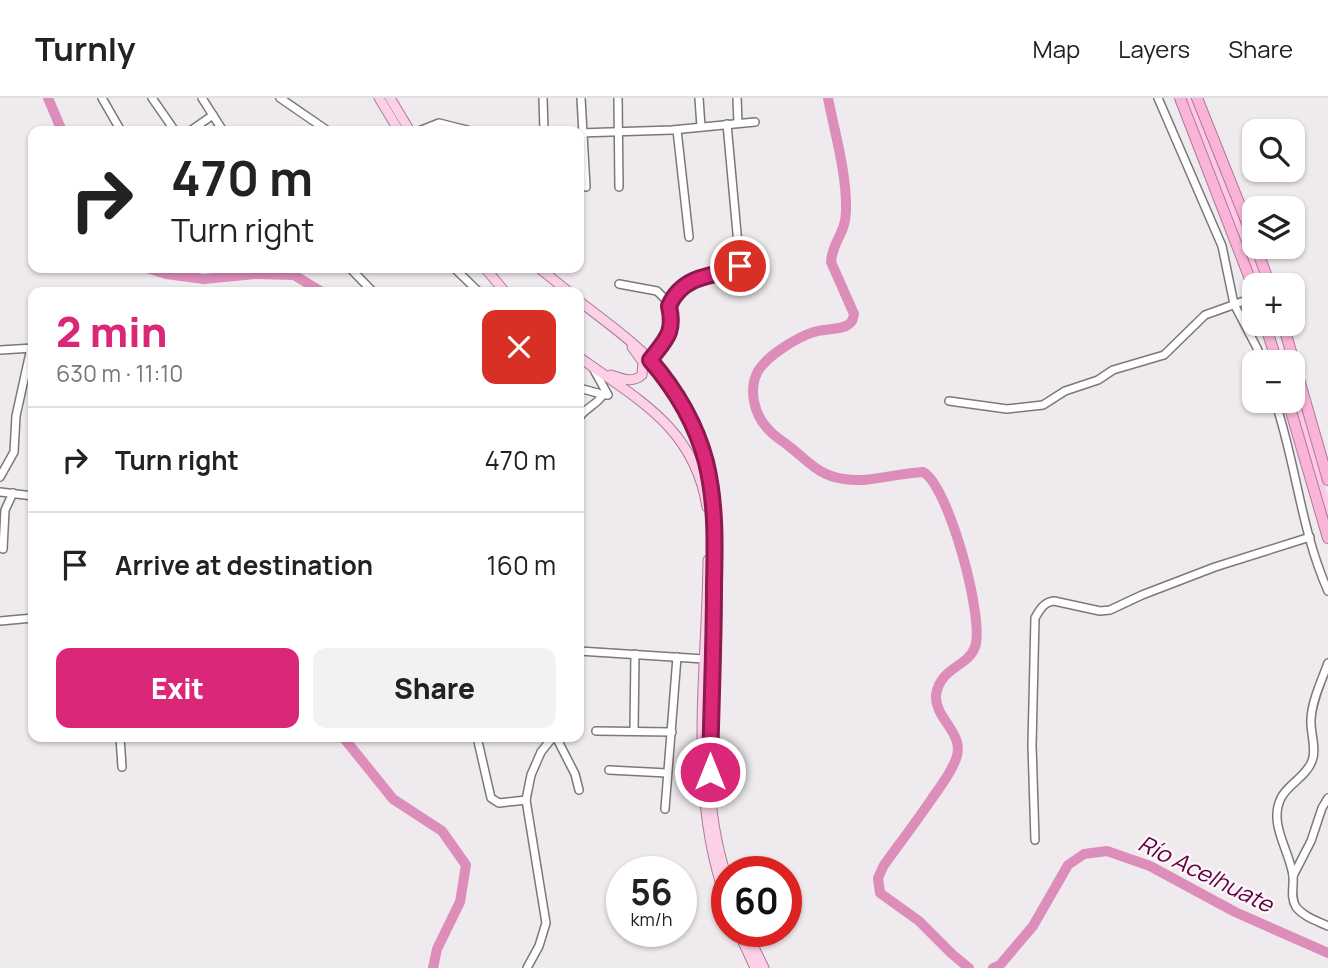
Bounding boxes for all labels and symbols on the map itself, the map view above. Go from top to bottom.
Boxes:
pin [710,236,770,296]
position arrow [673,735,747,809]
water label: Río Acelhuate [1133,827,1280,920]
speed limit sign: 60 [711,856,802,947]

